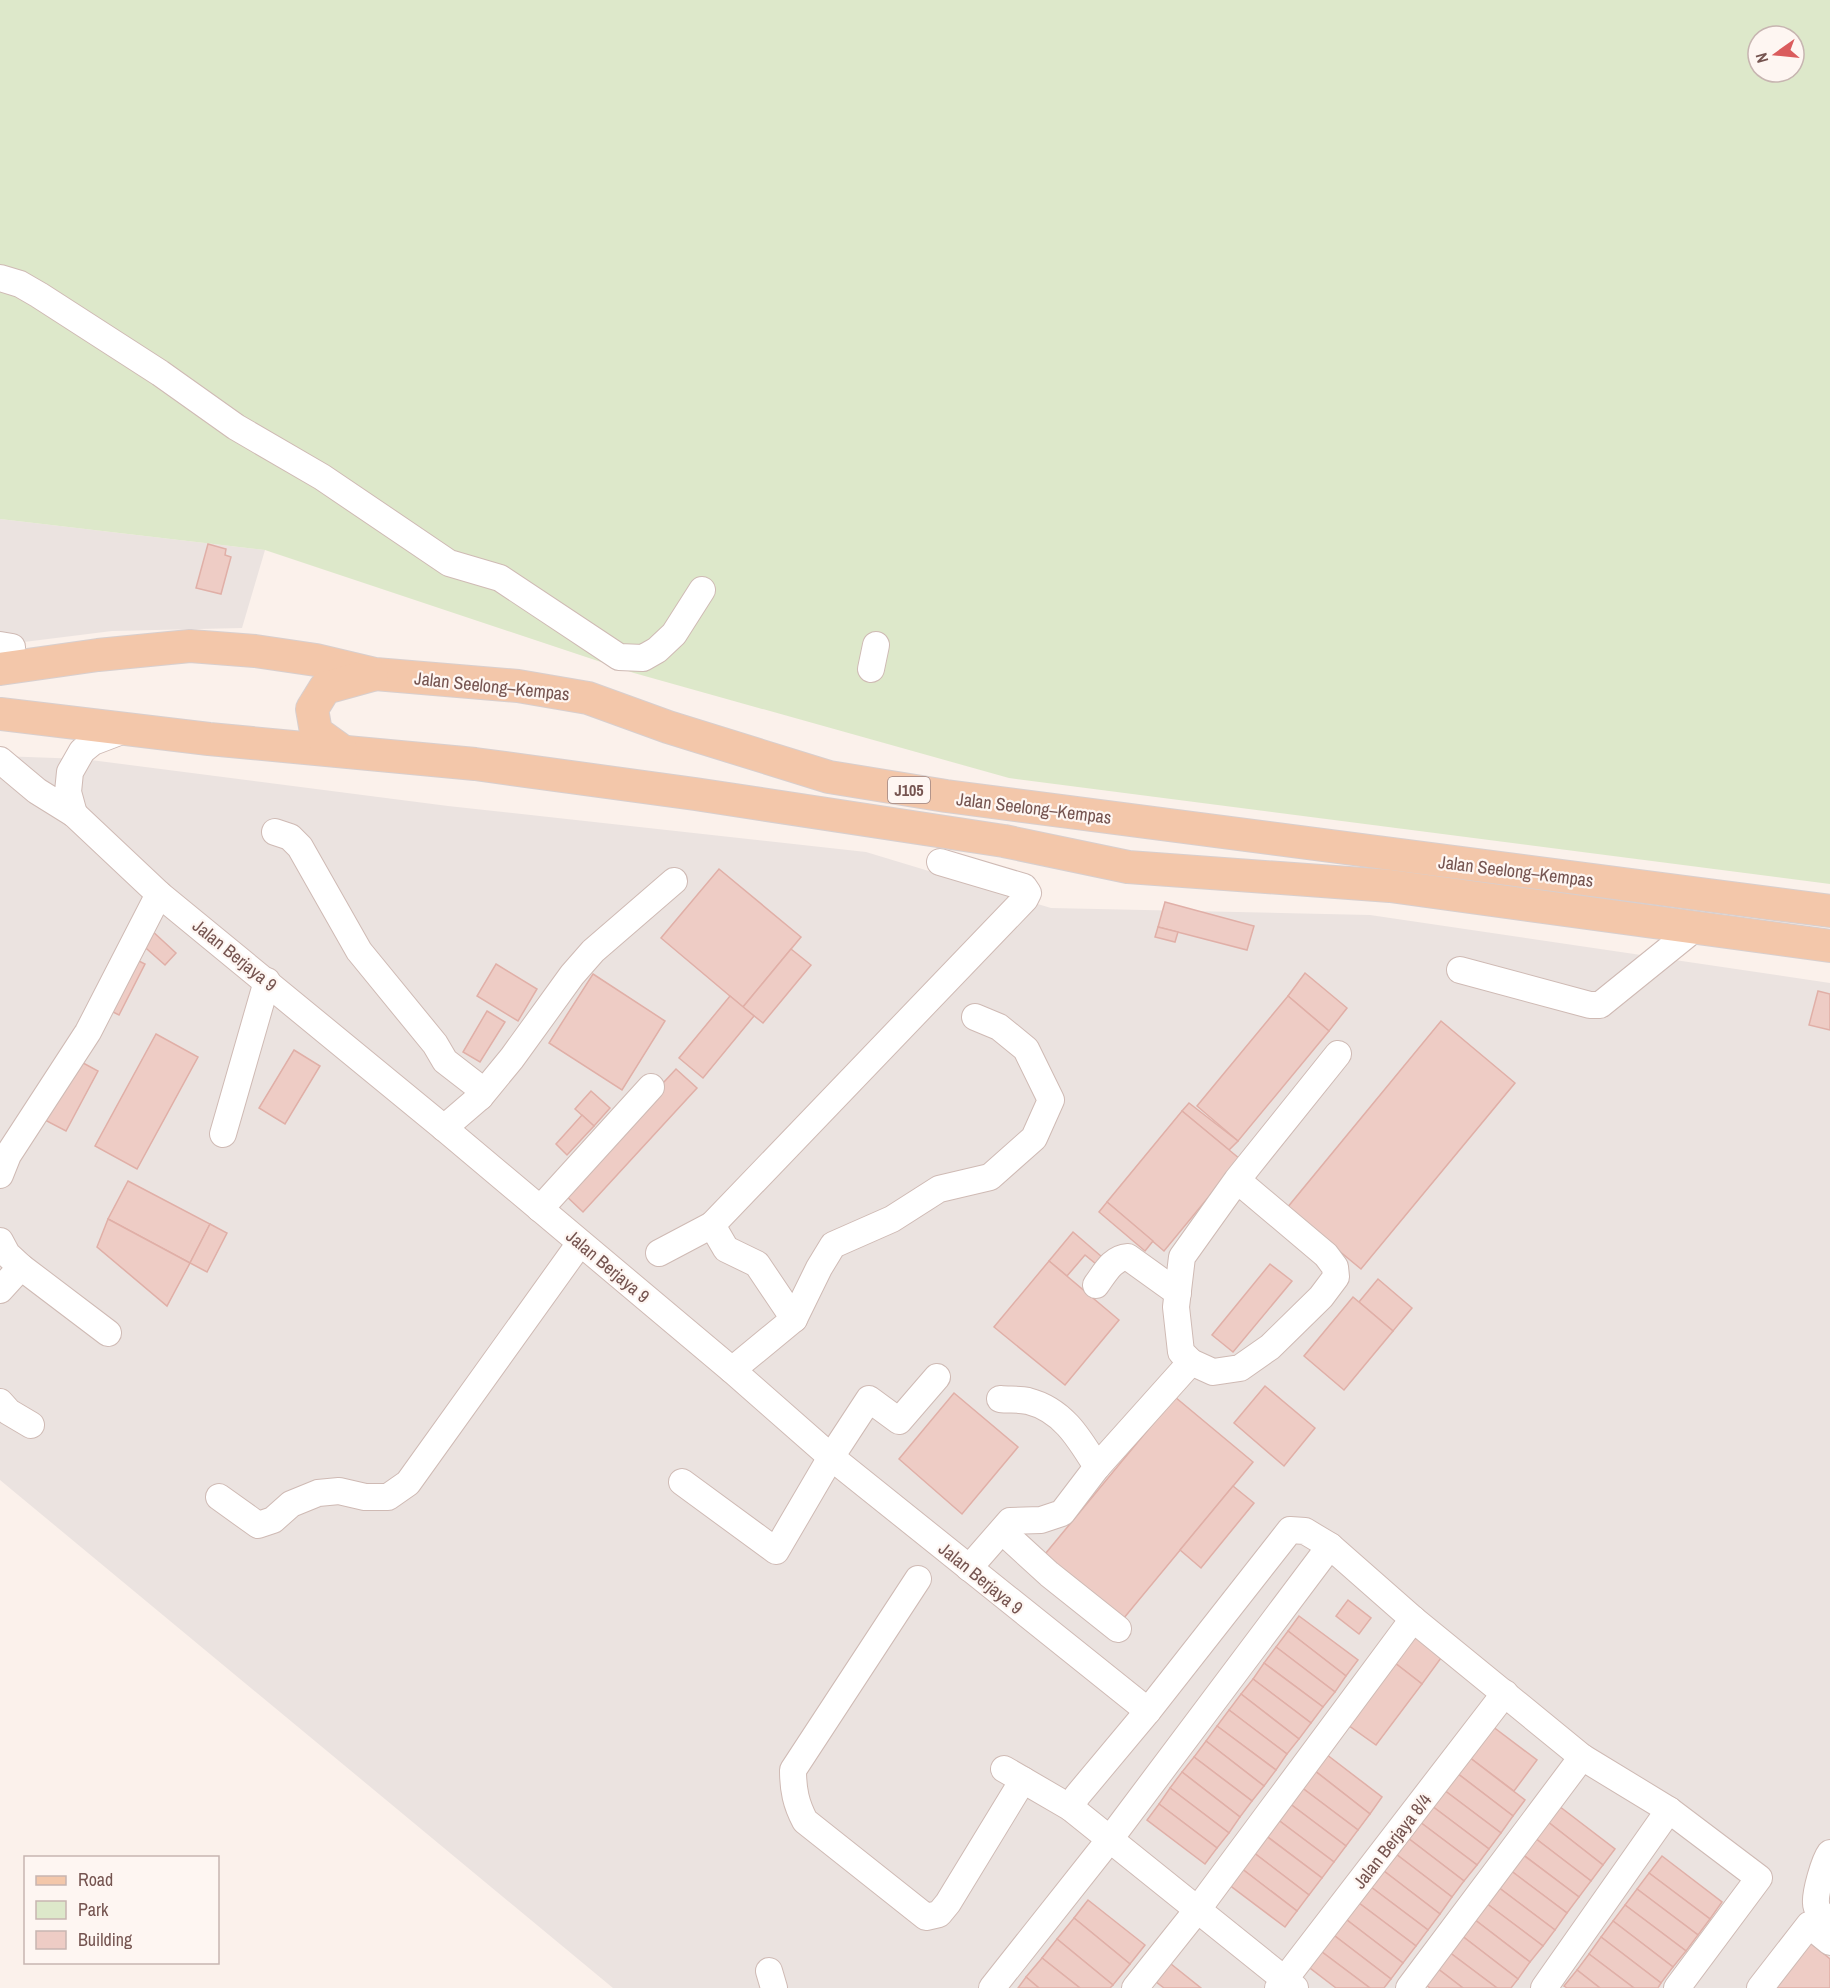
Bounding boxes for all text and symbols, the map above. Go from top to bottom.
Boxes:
north arrow [1746,24,1806,84]
text: N [1750,50,1773,65]
street label: Jalan Seelong–Kempas [413,665,571,707]
road number: J105 [888,777,930,803]
street label: Jalan Seelong–Kempas [955,786,1113,830]
street label: Jalan Seelong–Kempas [1437,849,1595,893]
street label: Jalan Berjaya 9 [188,913,282,997]
street label: Jalan Berjaya 9 [561,1224,655,1308]
street label: Jalan Berjaya 9 [934,1536,1028,1620]
street label: Jalan Berjaya 8/4 [1347,1788,1437,1894]
legend [24,1856,219,1964]
text: Road [78,1867,113,1892]
text: Park [78,1897,109,1922]
text: Building [78,1927,133,1952]

